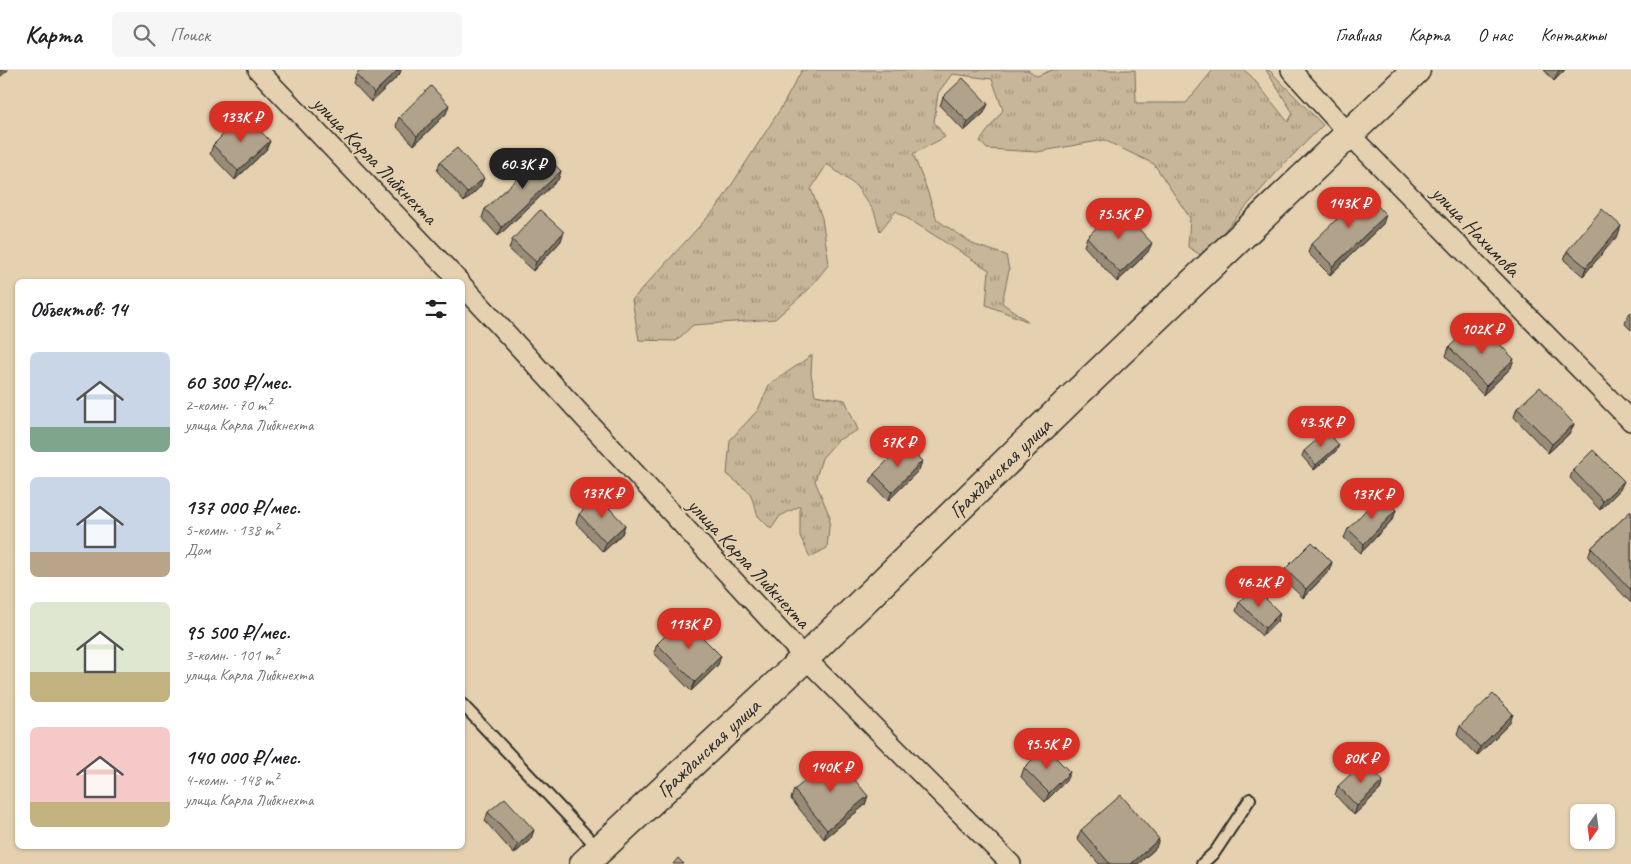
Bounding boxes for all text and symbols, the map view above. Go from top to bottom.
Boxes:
search box [112,12,462,57]
text: Карта [25,20,82,50]
icon: search [130,21,158,49]
text: Поиск [170,23,210,47]
text: Главная [1336,24,1381,46]
text: Карта [1409,24,1450,46]
text: О нас [1478,24,1513,46]
text: Контакты [1541,24,1606,46]
street label: улица Карла Либкнехта [306,89,444,231]
pin: 133K ₽ [200,100,282,143]
text: 133K ₽ [220,107,262,127]
pin: 60.3K ₽ [477,148,569,190]
text: 60.3K ₽ [500,154,546,174]
street label: улица Нахимова [1425,179,1527,283]
pin: 143K ₽ [1308,186,1390,229]
text: 143K ₽ [1328,193,1370,213]
pin: 75.5K ₽ [1073,198,1165,240]
text: 75.5K ₽ [1097,204,1141,224]
icon: filters [422,295,450,323]
text: Объектов: 14 [30,296,127,322]
pin: 102K ₽ [1441,312,1523,355]
text: 102K ₽ [1461,319,1503,339]
text: 60 300 ₽/мес. [185,369,291,395]
icon: home [70,372,130,432]
text: 2-комн. · 70 m² [185,395,271,415]
pin: 43.5K ₽ [1275,406,1367,448]
street label: Гражданская улица [943,411,1058,523]
text: 43.5K ₽ [1299,412,1343,432]
text: улица Карла Либкнехта [185,415,313,435]
pin: 57K ₽ [863,426,933,468]
text: 57K ₽ [881,432,915,452]
pin: 137K ₽ [561,476,643,519]
pin: 137K ₽ [1331,478,1413,520]
text: 137K ₽ [581,483,623,503]
text: 137K ₽ [1351,484,1393,504]
street label: улица Карла Либкнехта [681,491,817,635]
text: 137 000 ₽/мес. [185,494,300,520]
icon: home [70,497,130,557]
text: 5-комн. · 138 m² [185,520,278,540]
text: Дом [185,540,211,560]
pin: 46.2K ₽ [1213,566,1305,608]
text: 46.2K ₽ [1236,572,1282,592]
pin: 113K ₽ [648,608,730,650]
text: 113K ₽ [668,614,710,634]
text: 95 500 ₽/мес. [185,619,290,645]
icon: home [70,622,130,682]
text: 3-комн. · 101 m² [185,645,278,665]
text: улица Карла Либкнехта [185,665,313,685]
street label: Гражданская улица [651,692,767,803]
pin: 95.5K ₽ [1001,728,1093,770]
text: 95.5K ₽ [1025,734,1069,754]
pin: 80K ₽ [1326,742,1396,784]
text: 140 000 ₽/мес. [185,744,300,770]
icon: home [70,747,130,807]
text: 80K ₽ [1344,748,1378,768]
pin: 140K ₽ [790,750,872,793]
text: 140K ₽ [810,757,852,777]
text: 4-комн. · 148 m² [185,770,278,790]
text: улица Карла Либкнехта [185,790,313,810]
north arrow [1570,804,1615,849]
map controls [1570,804,1615,849]

